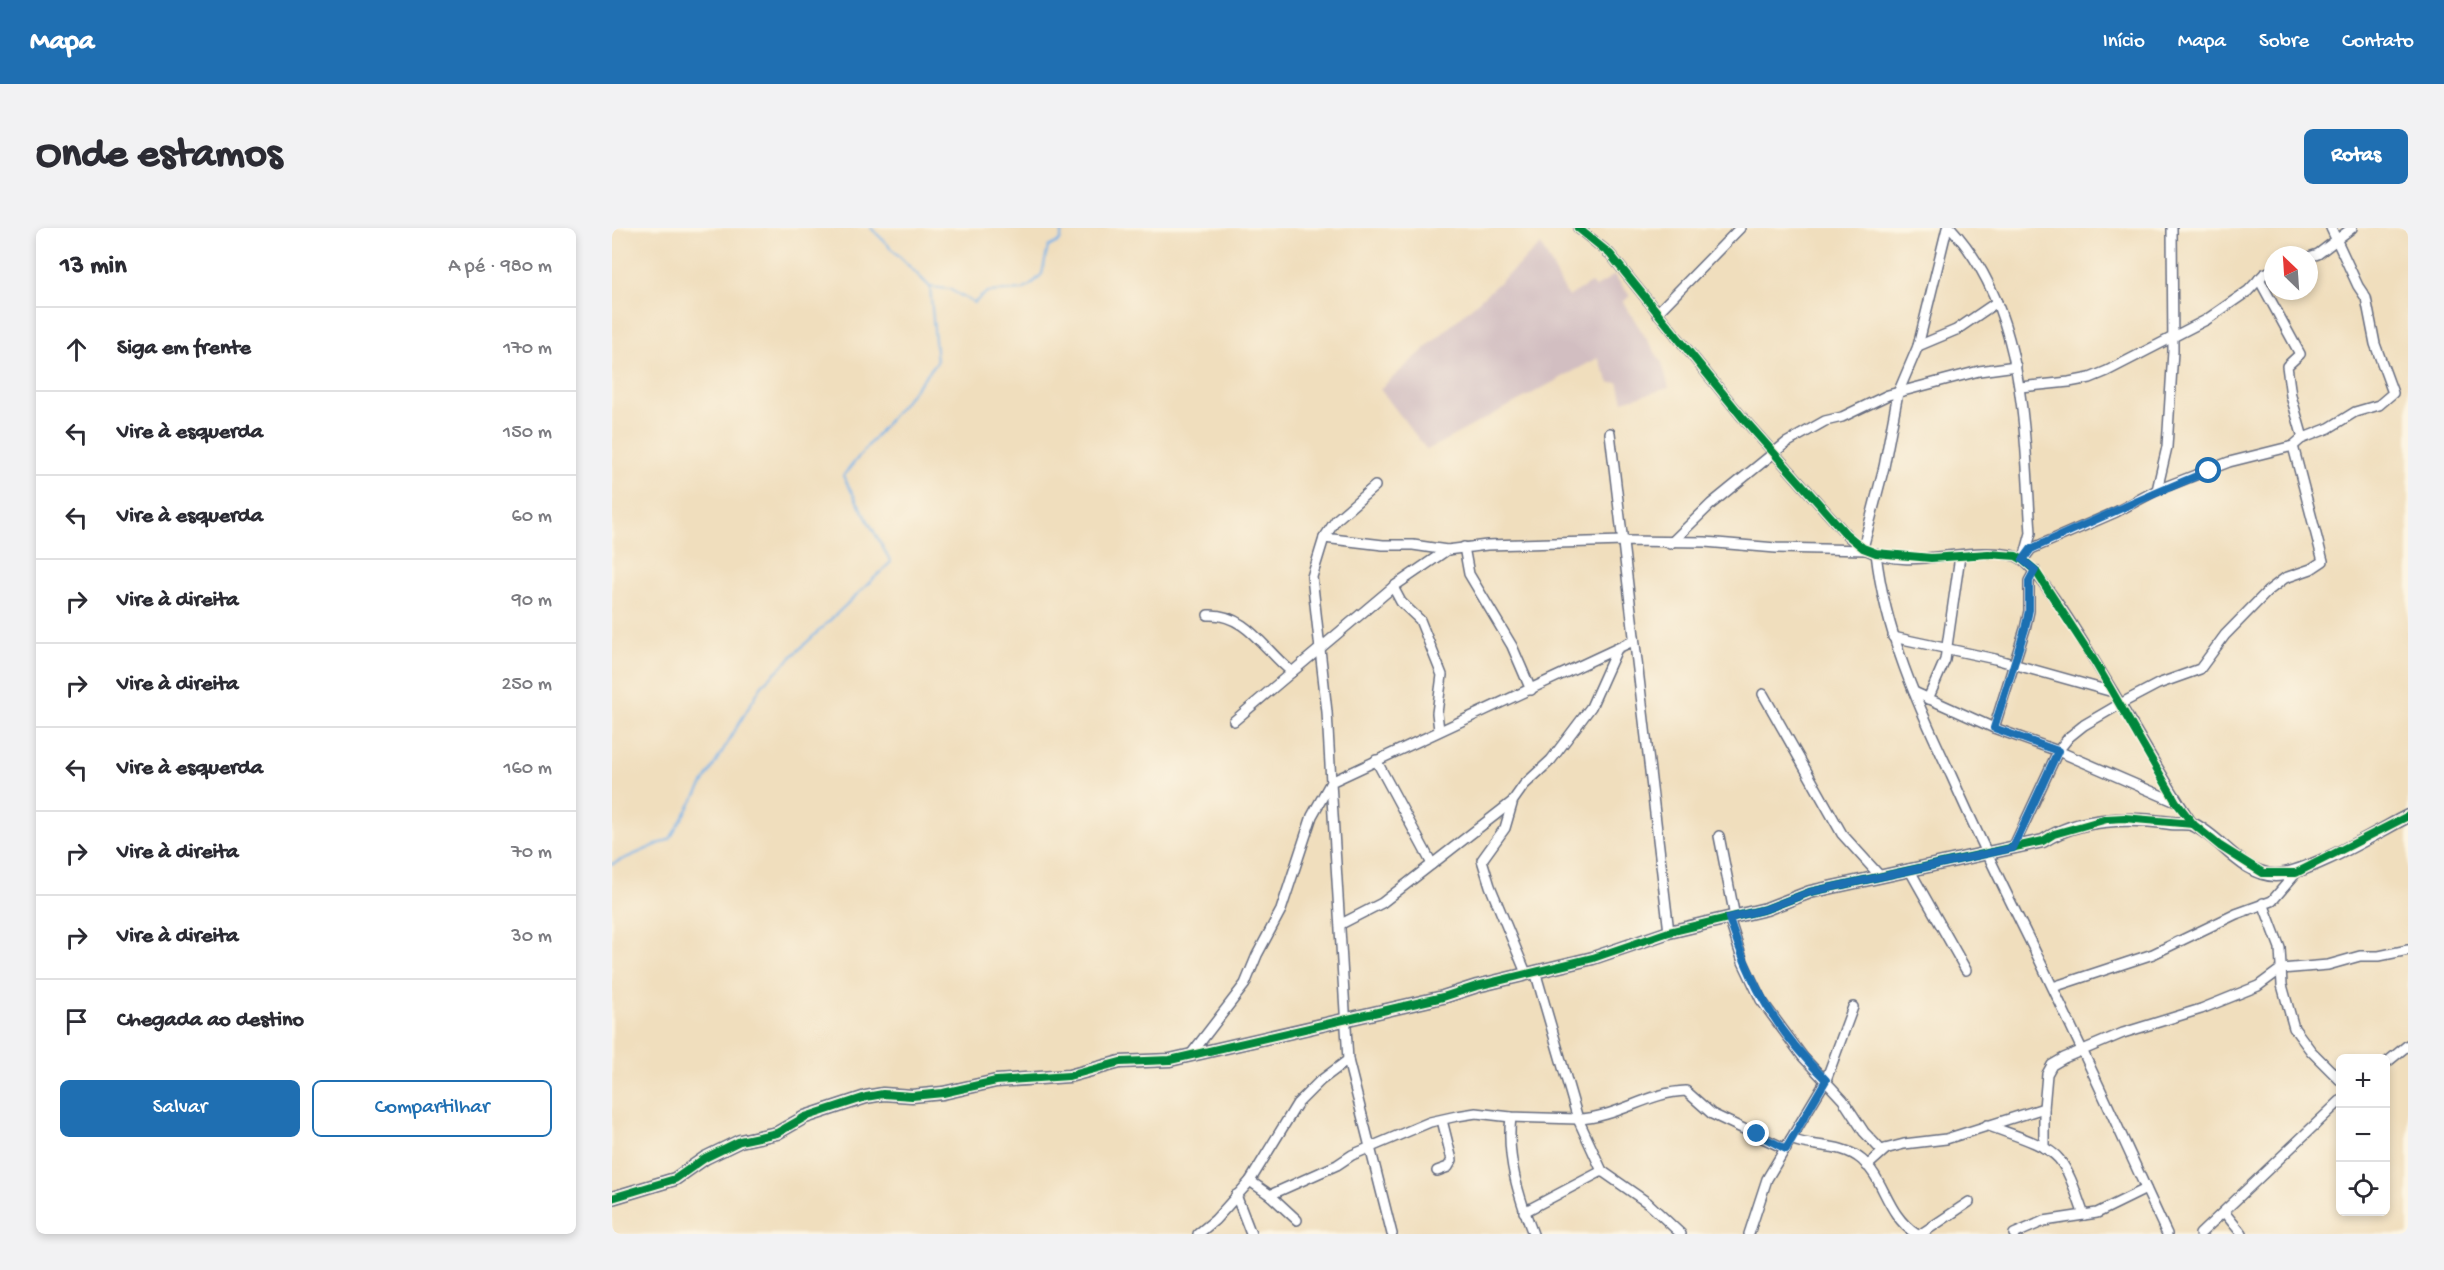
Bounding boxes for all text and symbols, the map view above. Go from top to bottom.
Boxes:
text: Mapa [30,26,94,59]
text: Início [2103,30,2145,55]
text: Mapa [2178,30,2226,55]
text: Sobre [2259,30,2309,55]
text: Contato [2342,30,2414,55]
button: Rotas [2304,129,2408,184]
text: Onde estamos [36,132,282,181]
north arrow [2264,246,2318,300]
text: 13 min [60,252,127,283]
text: A pé · 980 m [448,256,552,279]
icon: ahead [60,333,93,366]
text: Siga em frente [117,336,251,362]
text: 170 m [503,338,552,361]
icon: left [60,417,93,450]
text: Vire à esquerda [117,420,263,446]
text: 150 m [503,422,552,445]
route start [2195,457,2221,483]
icon: left [60,501,93,534]
text: Vire à esquerda [117,504,263,530]
text: 60 m [512,506,552,529]
icon: right [60,585,93,618]
text: Vire à direita [117,588,239,614]
text: 90 m [512,590,552,613]
icon: right [60,669,93,702]
text: Vire à direita [117,672,239,698]
text: 250 m [501,674,552,697]
icon: left [60,753,93,786]
text: Vire à esquerda [117,756,263,782]
text: 160 m [503,758,552,781]
icon: right [60,837,93,870]
text: Vire à direita [117,840,239,866]
text: 70 m [511,842,552,865]
icon: right [60,921,93,954]
text: Vire à direita [117,924,239,950]
text: 30 m [511,926,552,949]
icon: arrive [60,1005,93,1038]
text: Chegada ao destino [117,1008,304,1034]
map controls [2336,1054,2390,1216]
button: + [2336,1054,2390,1108]
button: Salvar [60,1080,300,1137]
button: Compartilhar [312,1080,552,1137]
button: − [2336,1108,2390,1162]
route end [1743,1120,1769,1146]
button: locate [2336,1162,2390,1216]

